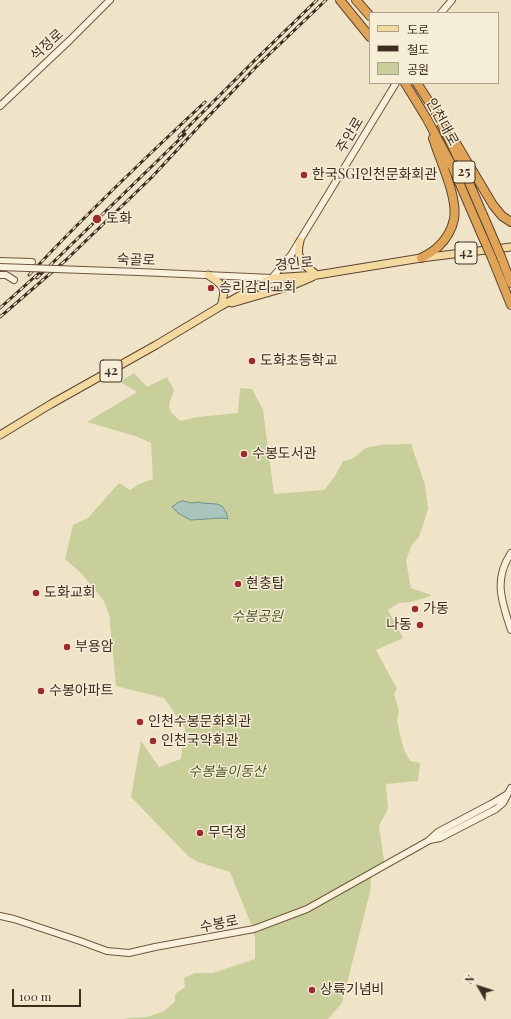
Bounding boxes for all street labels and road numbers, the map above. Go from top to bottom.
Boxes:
street label: 석정로 [27,26,67,64]
street label: 인천대로 [422,95,462,149]
street label: 주안로 [333,114,367,156]
road number: 25 [453,161,475,183]
road number: 42 [455,242,477,264]
street label: 숙골로 [116,251,156,269]
street label: 경인로 [274,254,314,274]
road number: 42 [100,360,122,382]
street label: 수봉로 [198,912,240,936]

